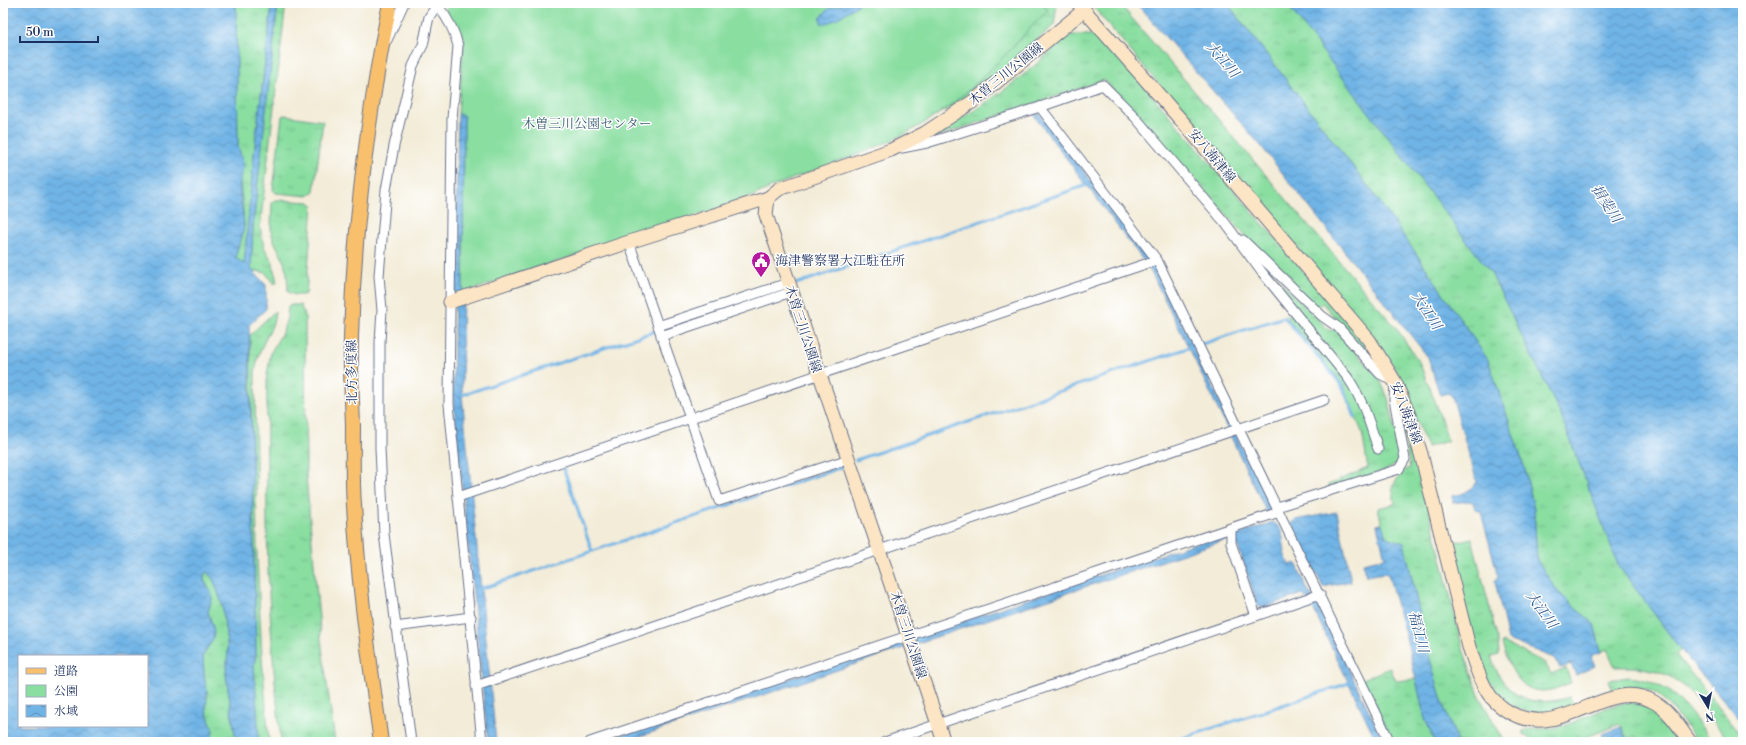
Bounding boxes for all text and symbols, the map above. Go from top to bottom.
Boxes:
scale bar [20,18,98,44]
text: 50 m [26,25,54,40]
water label: 大江川 [1201,38,1244,83]
street label: 木曽三川公園線 [966,39,1046,109]
park label: 木曽三川公園センター [522,116,652,132]
street label: 安八海津線 [1185,126,1239,186]
water label: 揖斐川 [1587,182,1626,228]
public building icon: 海津警察署大江駐在所 [750,250,772,278]
place label: 海津警察署大江駐在所 [775,253,905,269]
street label: 木曽三川公園線 [781,283,825,375]
water label: 大江川 [1407,288,1446,335]
street label: 北方多度線 [343,339,361,405]
street label: 安八海津線 [1387,380,1425,446]
water label: 大江川 [1521,588,1562,634]
street label: 木曽三川公園線 [886,589,930,681]
water label: 福江川 [1404,609,1432,656]
legend [18,655,148,727]
text: 道路 [54,664,78,679]
text: 公園 [54,684,78,699]
north arrow [1688,687,1728,727]
text: 水域 [54,704,78,719]
text: N [1704,708,1715,724]

